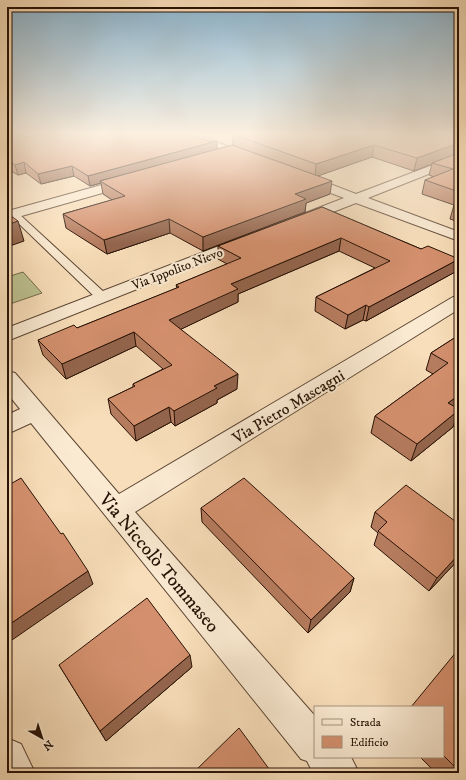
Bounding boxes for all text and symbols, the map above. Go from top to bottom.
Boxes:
street label: Via Ippolito Nievo [129,244,225,294]
street label: Via Pietro Mascagni [228,365,348,449]
street label: Via Niccolò Tommaseo [93,488,224,637]
legend [314,706,444,758]
text: Strada [350,715,382,730]
north arrow [22,718,62,758]
text: Edificio [350,735,389,750]
text: N [40,737,56,753]

